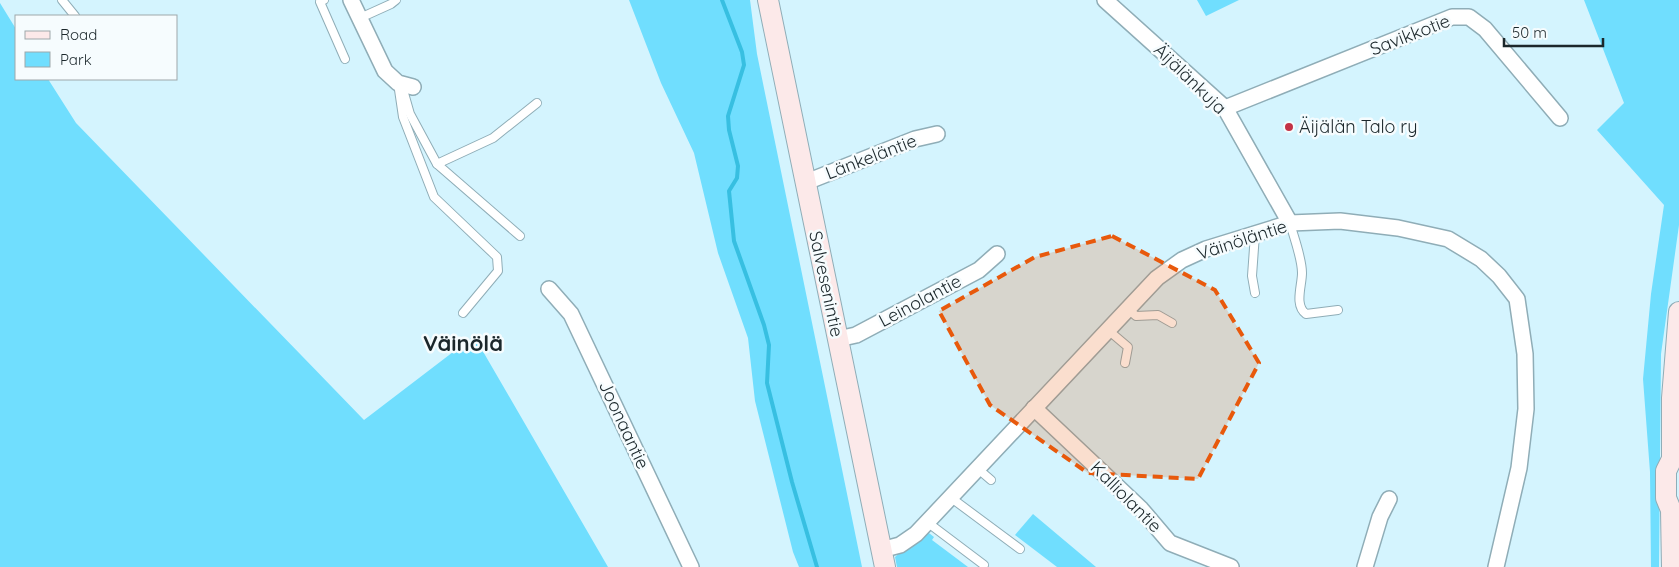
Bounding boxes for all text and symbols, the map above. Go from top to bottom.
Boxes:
street label: Savikkotie [1367,9,1453,60]
legend [15,15,178,80]
scale bar [1504,15,1603,47]
text: 50 m [1512,23,1547,42]
text: Road [60,25,97,44]
street label: Äijälänkuja [1149,38,1232,119]
text: Park [60,50,92,69]
place label: Äijälän Talo ry [1299,115,1418,138]
marker: Äijälän Talo ry [1283,121,1295,133]
street label: Länkeläntie [822,129,920,184]
street label: Väinöläntie [1194,214,1290,265]
street label: Salvesenintie [804,229,849,339]
street label: Leinolantie [874,269,965,332]
district label: Väinölä [423,329,503,357]
street label: Joonaantie [594,377,655,473]
street label: Kalliolantie [1086,456,1167,537]

